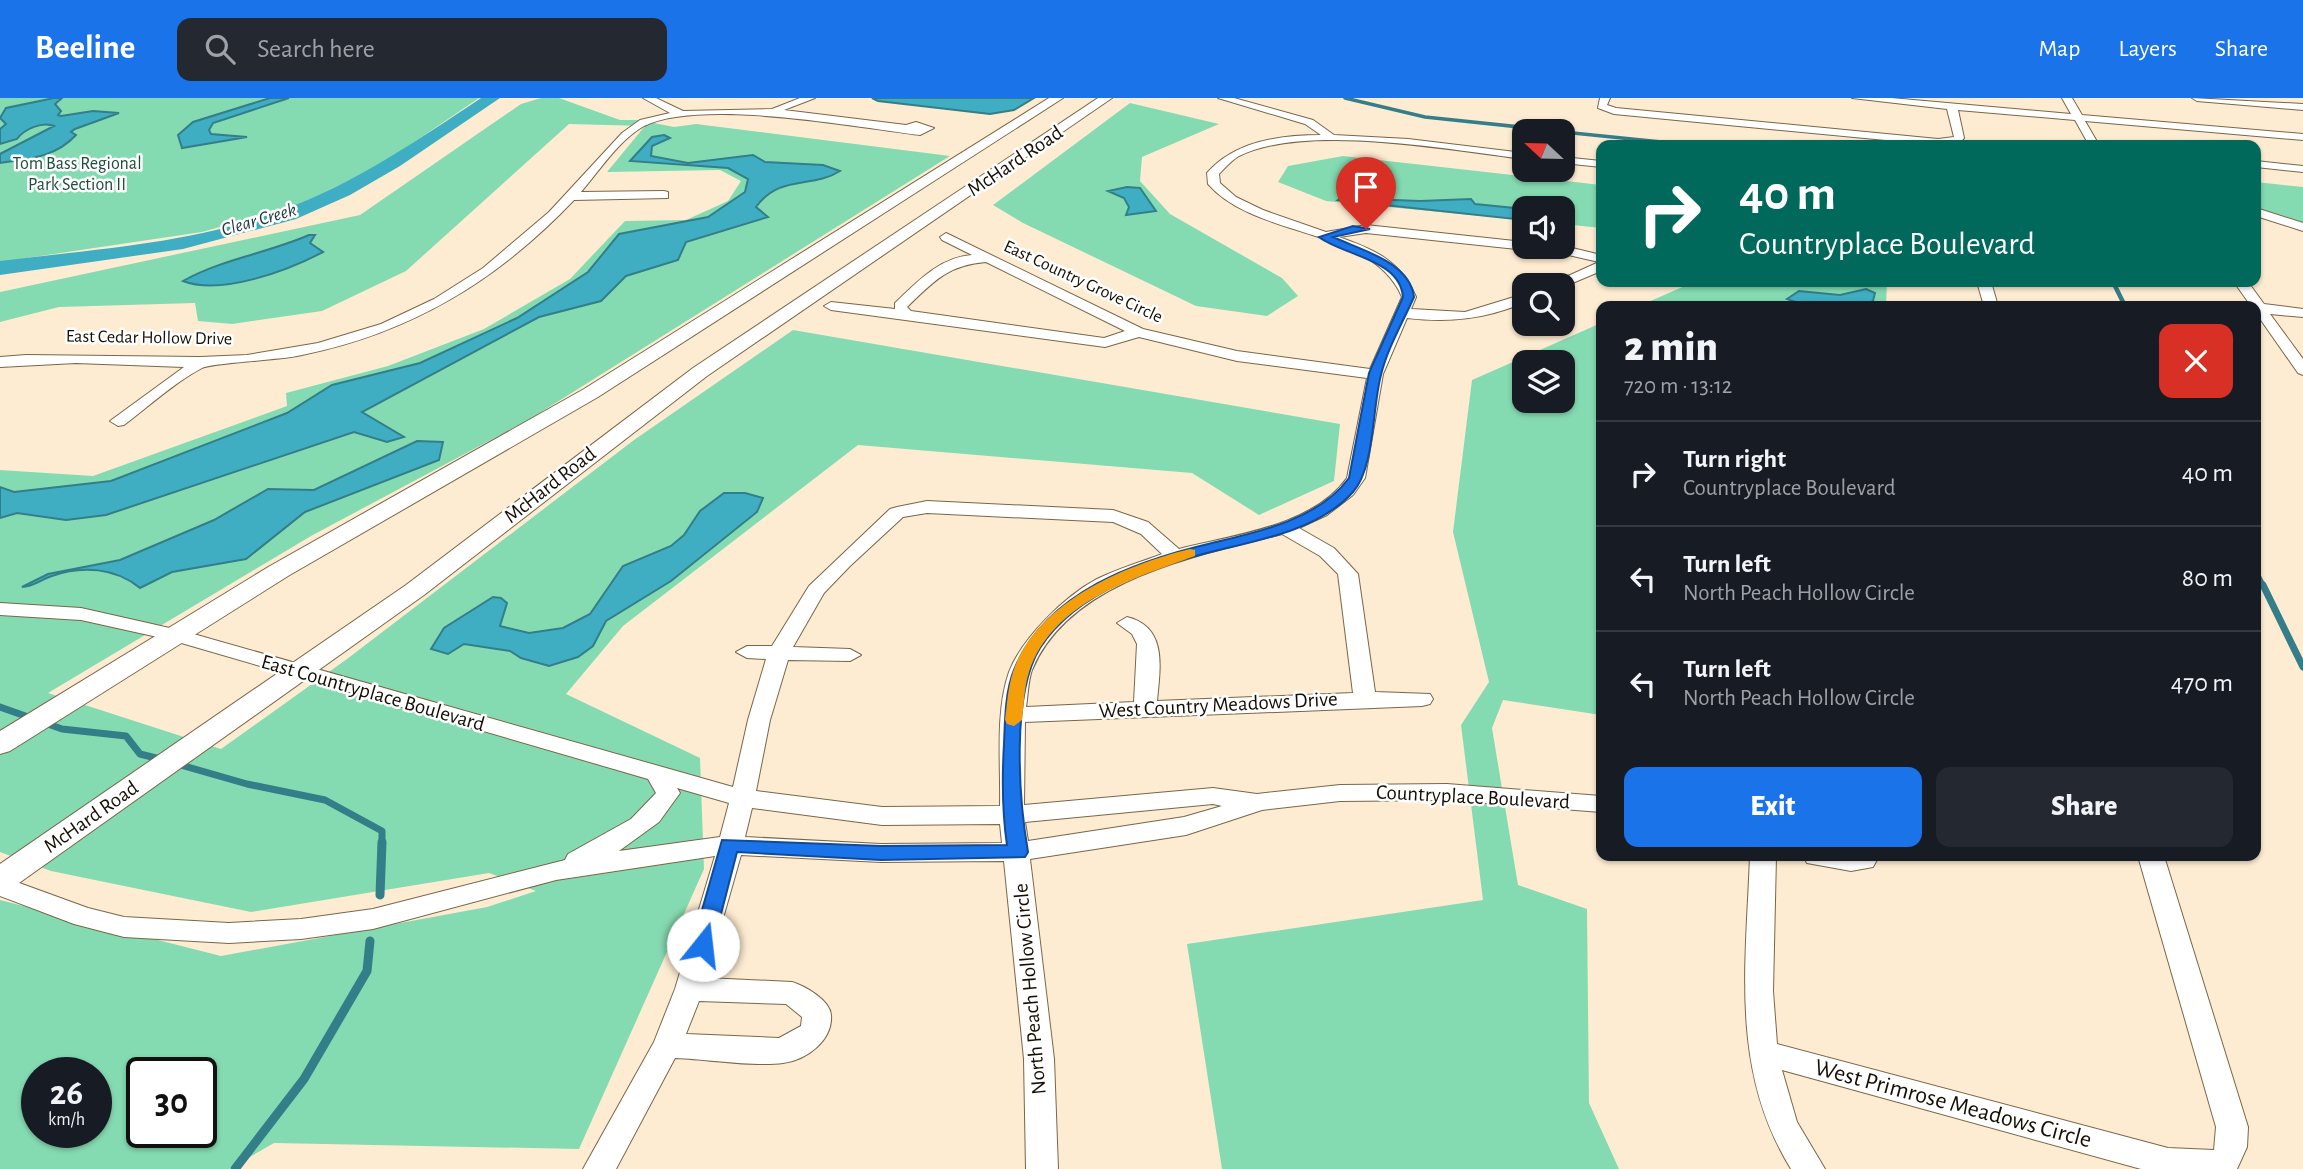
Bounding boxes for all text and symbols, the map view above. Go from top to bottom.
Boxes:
search box [177,18,667,81]
icon: search [201,30,239,68]
text: Beeline [35,32,135,65]
text: Search here [257,36,375,62]
text: Map [2038,37,2080,61]
text: Layers [2118,37,2177,61]
text: Share [2215,37,2268,61]
north arrow [1512,119,1575,182]
map controls [1512,119,1575,413]
street label: McHard Road [964,122,1067,200]
park label: Tom Bass Regional Park Section II [12,155,142,194]
pin [1336,157,1396,229]
icon: arrive [1347,168,1385,206]
icon: right [1624,168,1715,259]
text: 40 m [1739,170,1836,219]
button: sound [1512,196,1575,259]
water label: Clear Creek [219,200,299,240]
text: Countryplace Boulevard [1739,228,2035,260]
street label: East Country Grove Circle [1001,237,1165,327]
button: search [1512,273,1575,336]
button: close [2159,324,2233,398]
text: 2 min [1624,326,1718,368]
street label: East Cedar Hollow Drive [66,328,232,348]
button: layers [1512,350,1575,413]
text: 720 m · 13:12 [1624,375,1732,398]
street label: McHard Road [500,443,600,527]
text: Turn right [1683,446,1786,472]
icon: right [1624,455,1662,493]
text: 40 m [2182,460,2233,486]
text: Countryplace Boulevard [1683,477,1896,500]
text: Turn left [1683,551,1771,577]
icon: left [1624,560,1662,598]
text: 80 m [2182,565,2233,591]
text: North Peach Hollow Circle [1683,582,1915,605]
street label: East Countryplace Boulevard [259,651,487,735]
text: Turn left [1683,656,1771,682]
icon: left [1624,665,1662,703]
text: 470 m [2171,670,2233,696]
text: North Peach Hollow Circle [1683,687,1915,710]
street label: West Country Meadows Drive [1098,688,1338,722]
button: Exit [1624,767,1922,847]
button: Share [1936,767,2233,847]
street label: McHard Road [40,777,142,857]
street label: Countryplace Boulevard [1375,781,1571,813]
street label: North Peach Hollow Circle [1010,883,1050,1095]
position arrow [666,908,740,982]
street label: West Primrose Meadows Circle [1812,1055,2094,1153]
speed limit sign: 30 [126,1057,217,1148]
text: 26 [50,1076,83,1111]
text: km/h [48,1111,85,1129]

